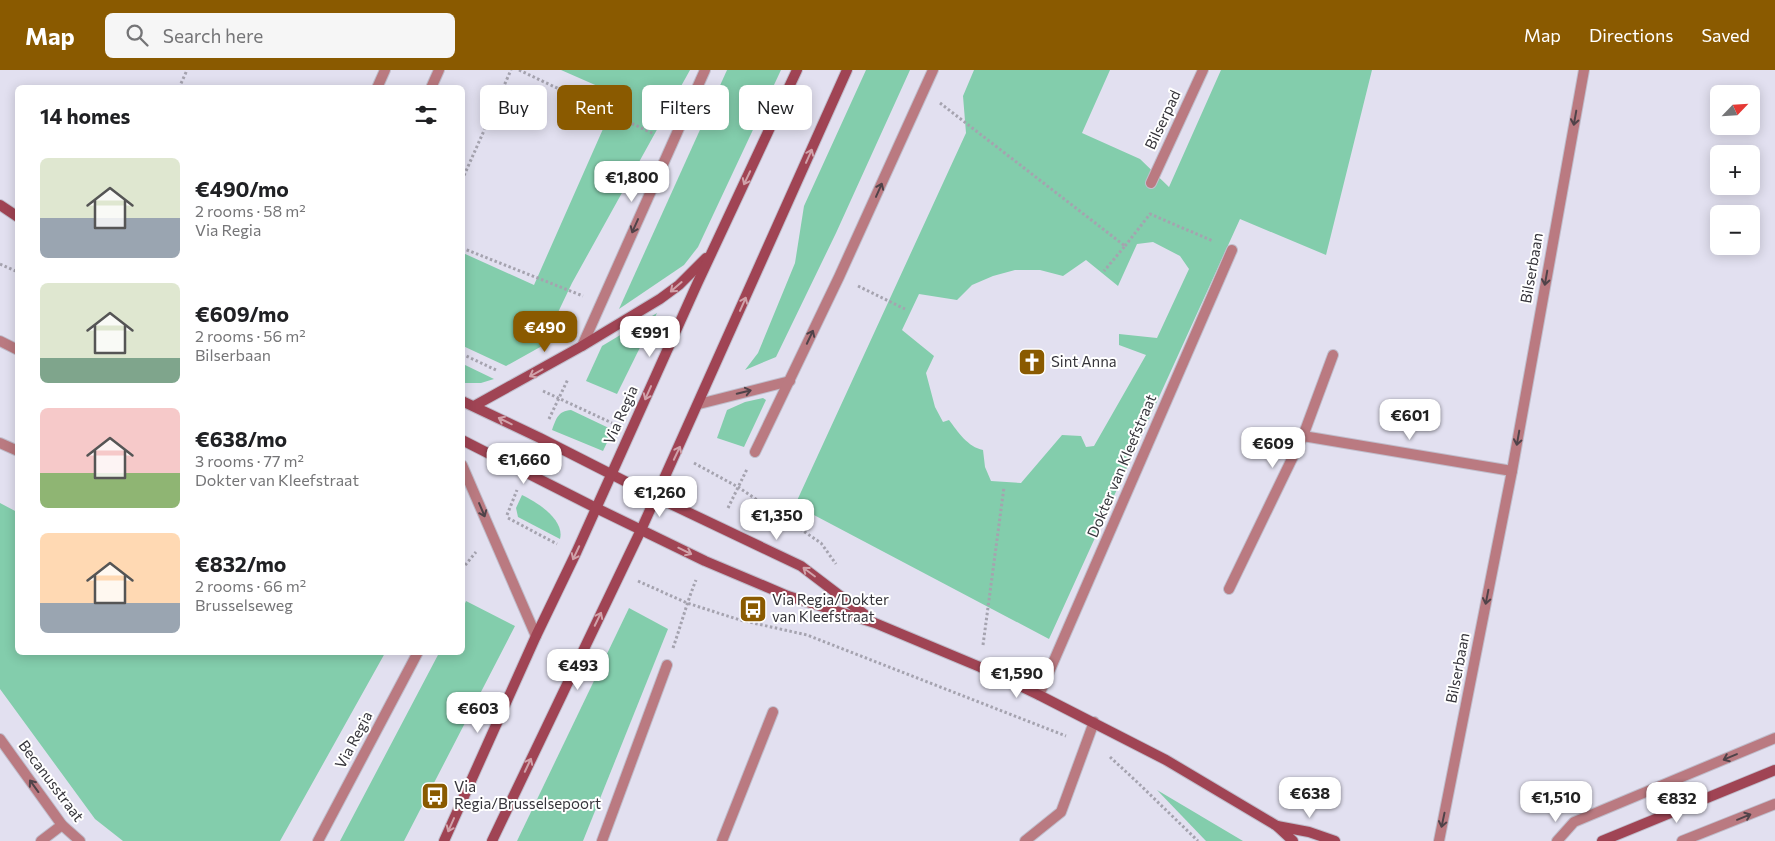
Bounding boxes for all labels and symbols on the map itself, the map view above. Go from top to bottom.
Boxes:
north arrow [1710,85,1760,135]
street label: Bilserpad [1141,87,1184,152]
one-way arrow [1569,110,1579,126]
one-way arrow [805,149,815,164]
pin: €1,800 [591,160,673,203]
one-way arrow [741,170,751,185]
one-way arrow [874,183,884,198]
one-way arrow [630,218,639,233]
street label: Bilserbaan [1516,231,1546,304]
one-way arrow [1540,269,1550,285]
one-way arrow [669,281,682,293]
one-way arrow [739,297,748,312]
pin: €490 [515,310,575,353]
pin: €991 [620,316,680,358]
one-way arrow [806,330,816,345]
church icon: Sint Anna [1017,347,1047,377]
place label: Sint Anna [1051,352,1117,370]
one-way arrow [529,368,544,378]
street label: Via Regia [599,383,641,447]
one-way arrow [642,385,652,400]
one-way arrow [736,387,752,397]
street label: Dokter van Kleefstraat [1083,391,1159,540]
pin: €601 [1380,398,1440,441]
one-way arrow [498,416,513,425]
pin: €609 [1243,426,1303,469]
one-way arrow [1512,430,1522,446]
pin: €1,660 [483,442,565,485]
one-way arrow [672,446,682,461]
pin: €1,260 [619,476,701,518]
pin: €1,350 [736,498,818,541]
one-way arrow [477,502,487,517]
one-way arrow [570,545,580,560]
one-way arrow [677,547,692,557]
one-way arrow [802,567,816,577]
one-way arrow [1482,589,1492,605]
place label: Via Regia/Dokter van Kleefstraat [772,590,889,625]
bus stop icon: Via Regia/Dokter van Kleefstraat [738,594,768,624]
one-way arrow [594,612,603,627]
street label: Bilserbaan [1441,631,1473,704]
pin: €493 [548,648,608,691]
pin: €1,590 [976,656,1058,699]
pin: €603 [448,692,508,734]
street label: Via Regia [331,708,376,771]
street label: Becanusstraat [15,736,88,825]
one-way arrow [1723,753,1738,762]
one-way arrow [524,758,534,773]
pin: €638 [1280,776,1340,819]
place label: Via Regia/Brusselsepoort [454,777,601,812]
one-way arrow [29,779,39,793]
pin: €1,510 [1515,780,1597,823]
bus stop icon: Via Regia/Brusselsepoort [420,781,450,811]
pin: €832 [1647,782,1707,824]
one-way arrow [1438,811,1447,827]
one-way arrow [1736,811,1751,821]
one-way arrow [446,817,456,832]

